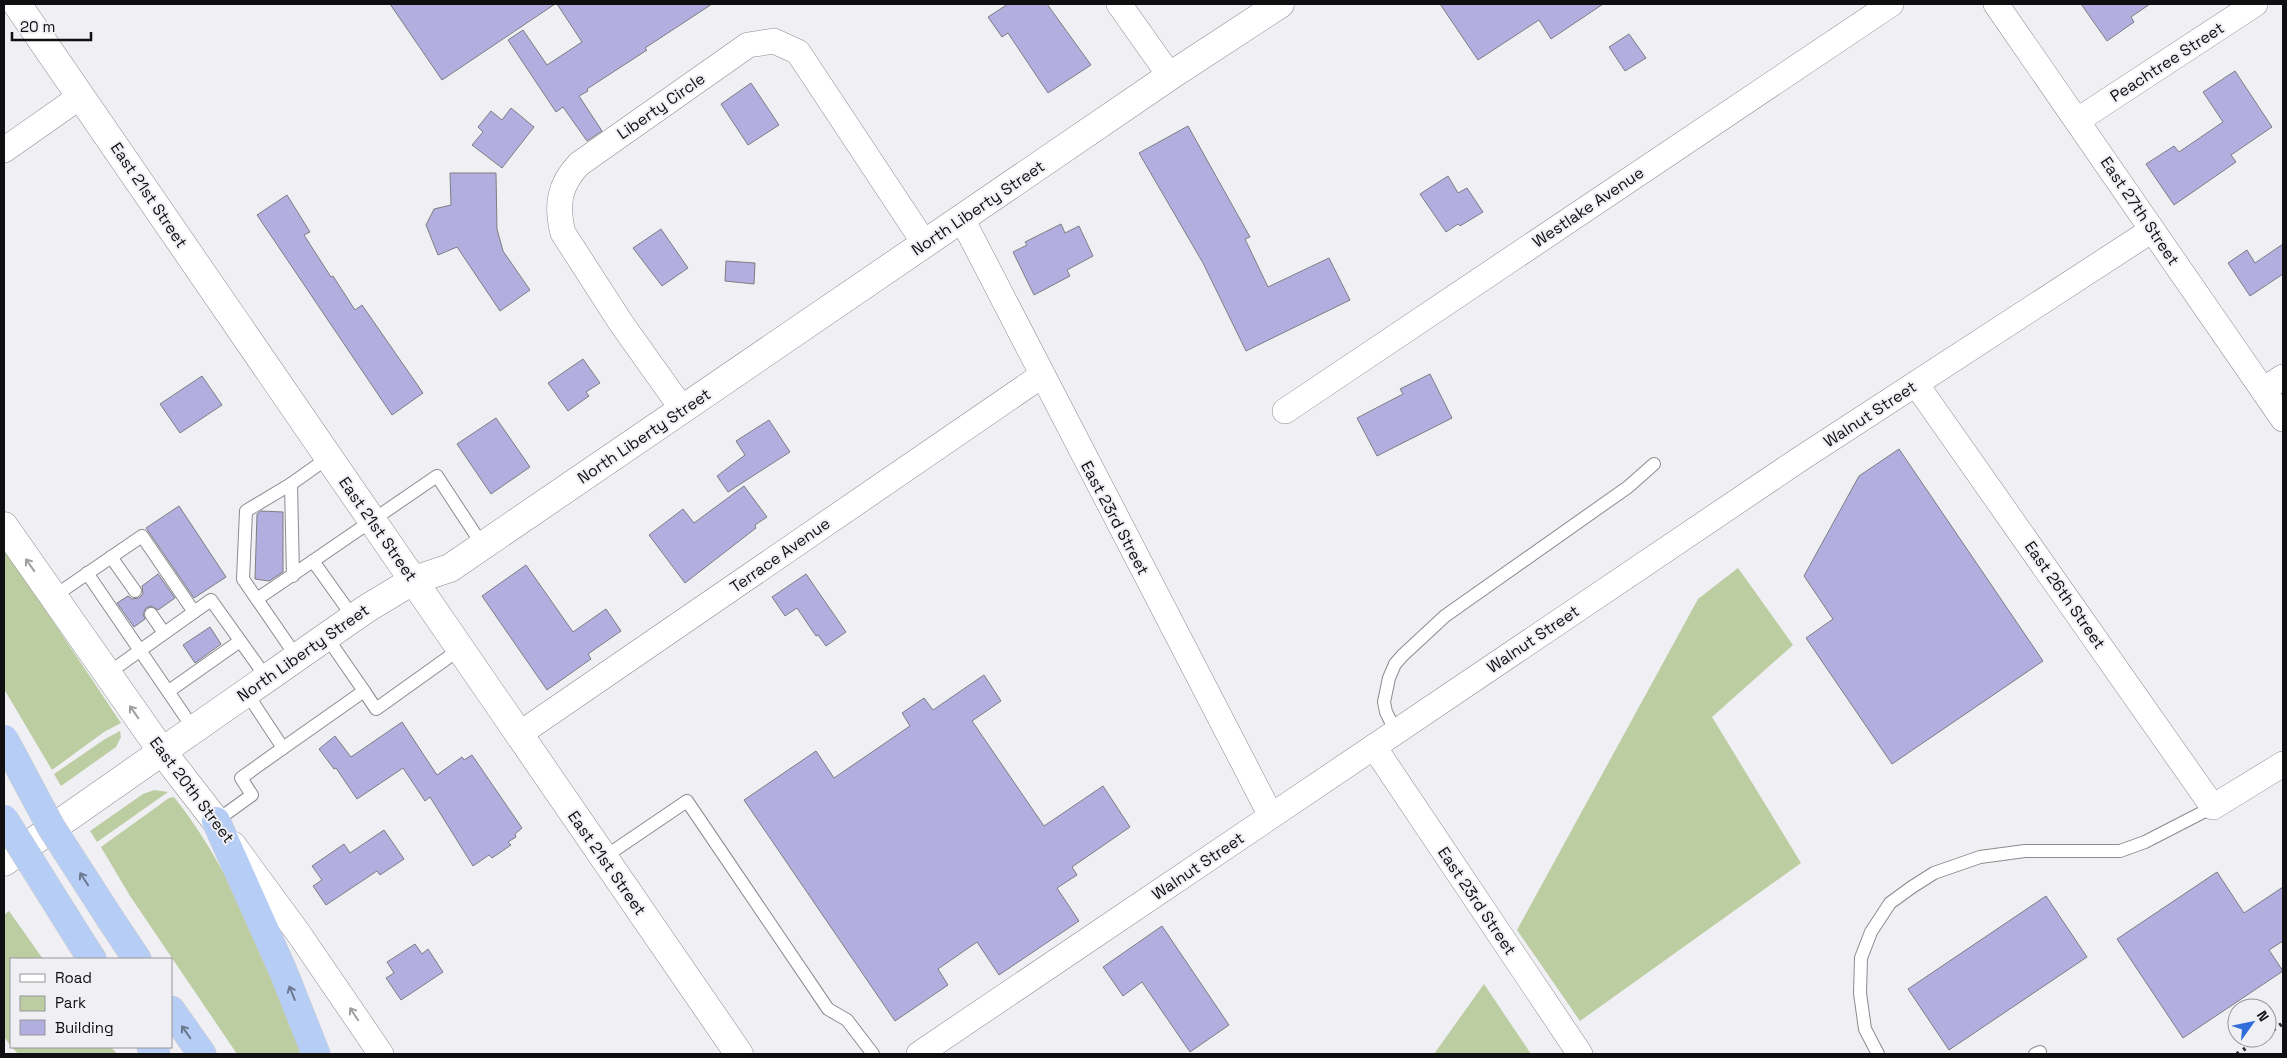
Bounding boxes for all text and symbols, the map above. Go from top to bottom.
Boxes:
scale bar [12,10,91,42]
text: 20 m [20,17,55,36]
street label: Peachtree Street [2106,17,2228,107]
street label: Liberty Circle [613,68,709,144]
street label: East 21st Street [106,138,192,252]
street label: East 27th Street [2096,153,2184,269]
street label: North Liberty Street [907,156,1049,260]
street label: Westlake Avenue [1528,162,1648,252]
street label: Walnut Street [1819,376,1921,452]
street label: North Liberty Street [573,384,715,488]
street label: East 23rd Street [1076,457,1154,579]
street label: East 21st Street [334,473,422,585]
street label: Terrace Avenue [726,513,834,597]
street label: East 26th Street [2020,537,2110,653]
one-way arrow [25,558,35,572]
street label: North Liberty Street [233,600,373,706]
street label: Walnut Street [1483,600,1583,678]
one-way arrow [129,705,139,719]
street label: East 20th Street [145,733,239,847]
street label: East 21st Street [563,807,651,919]
street label: Walnut Street [1148,827,1248,905]
street label: East 23rd Street [1433,843,1521,959]
one-way arrow [79,872,90,886]
legend [10,958,172,1048]
text: Road [55,968,92,987]
one-way arrow [287,985,296,1001]
text: Park [55,993,86,1012]
north arrow [2227,998,2277,1048]
one-way arrow [349,1007,359,1021]
text: N [2253,1007,2273,1025]
text: Building [55,1018,114,1037]
one-way arrow [181,1025,192,1039]

